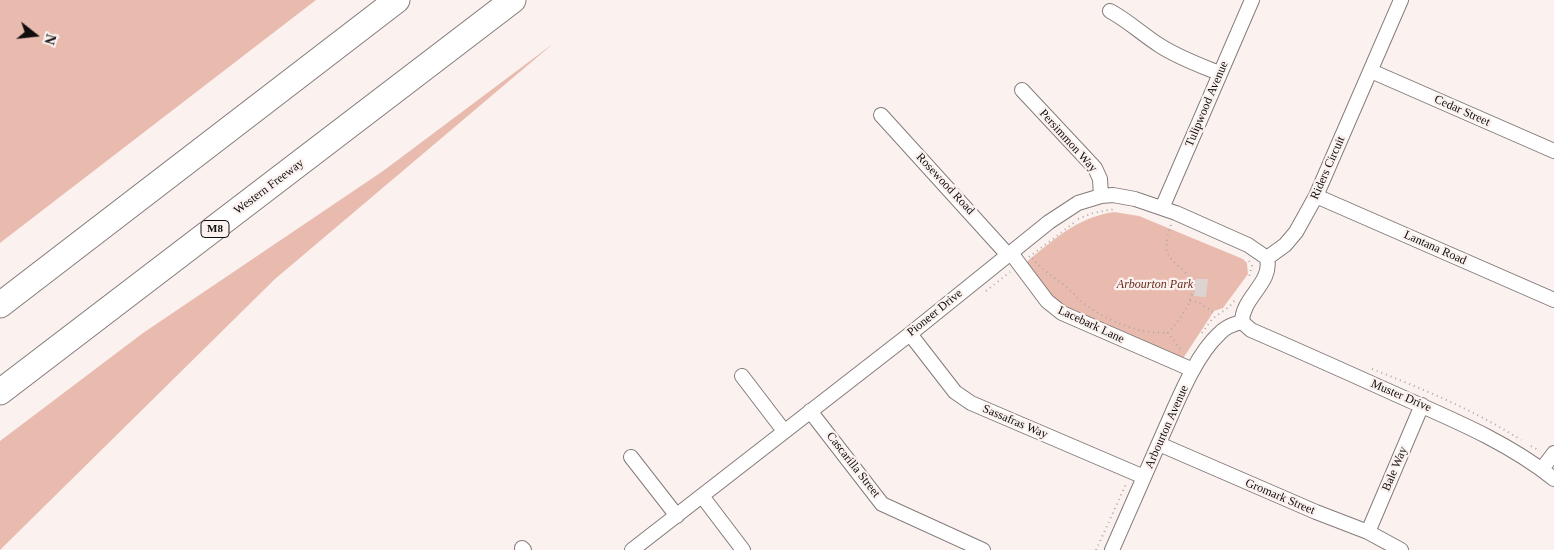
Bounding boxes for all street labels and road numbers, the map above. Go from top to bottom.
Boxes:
street label: Tulipwood Avenue [1182,59,1232,149]
street label: Cedar Street [1432,92,1492,130]
street label: Persimmon Way [1036,107,1100,175]
street label: Riders Circuit [1308,134,1348,202]
street label: Rosewood Road [913,150,977,218]
street label: Western Freeway [231,156,307,218]
road number: M8 [201,220,229,238]
street label: Lantana Road [1401,228,1469,268]
street label: Pioneer Drive [904,286,966,340]
street label: Lacebark Lane [1056,303,1126,347]
street label: Muster Drive [1369,377,1433,415]
street label: Arbourton Avenue [1142,383,1192,471]
street label: Sassafras Way [980,402,1050,442]
street label: Cascarilla Street [823,429,883,501]
street label: Bale Way [1379,445,1411,493]
street label: Gromark Street [1243,476,1317,518]

